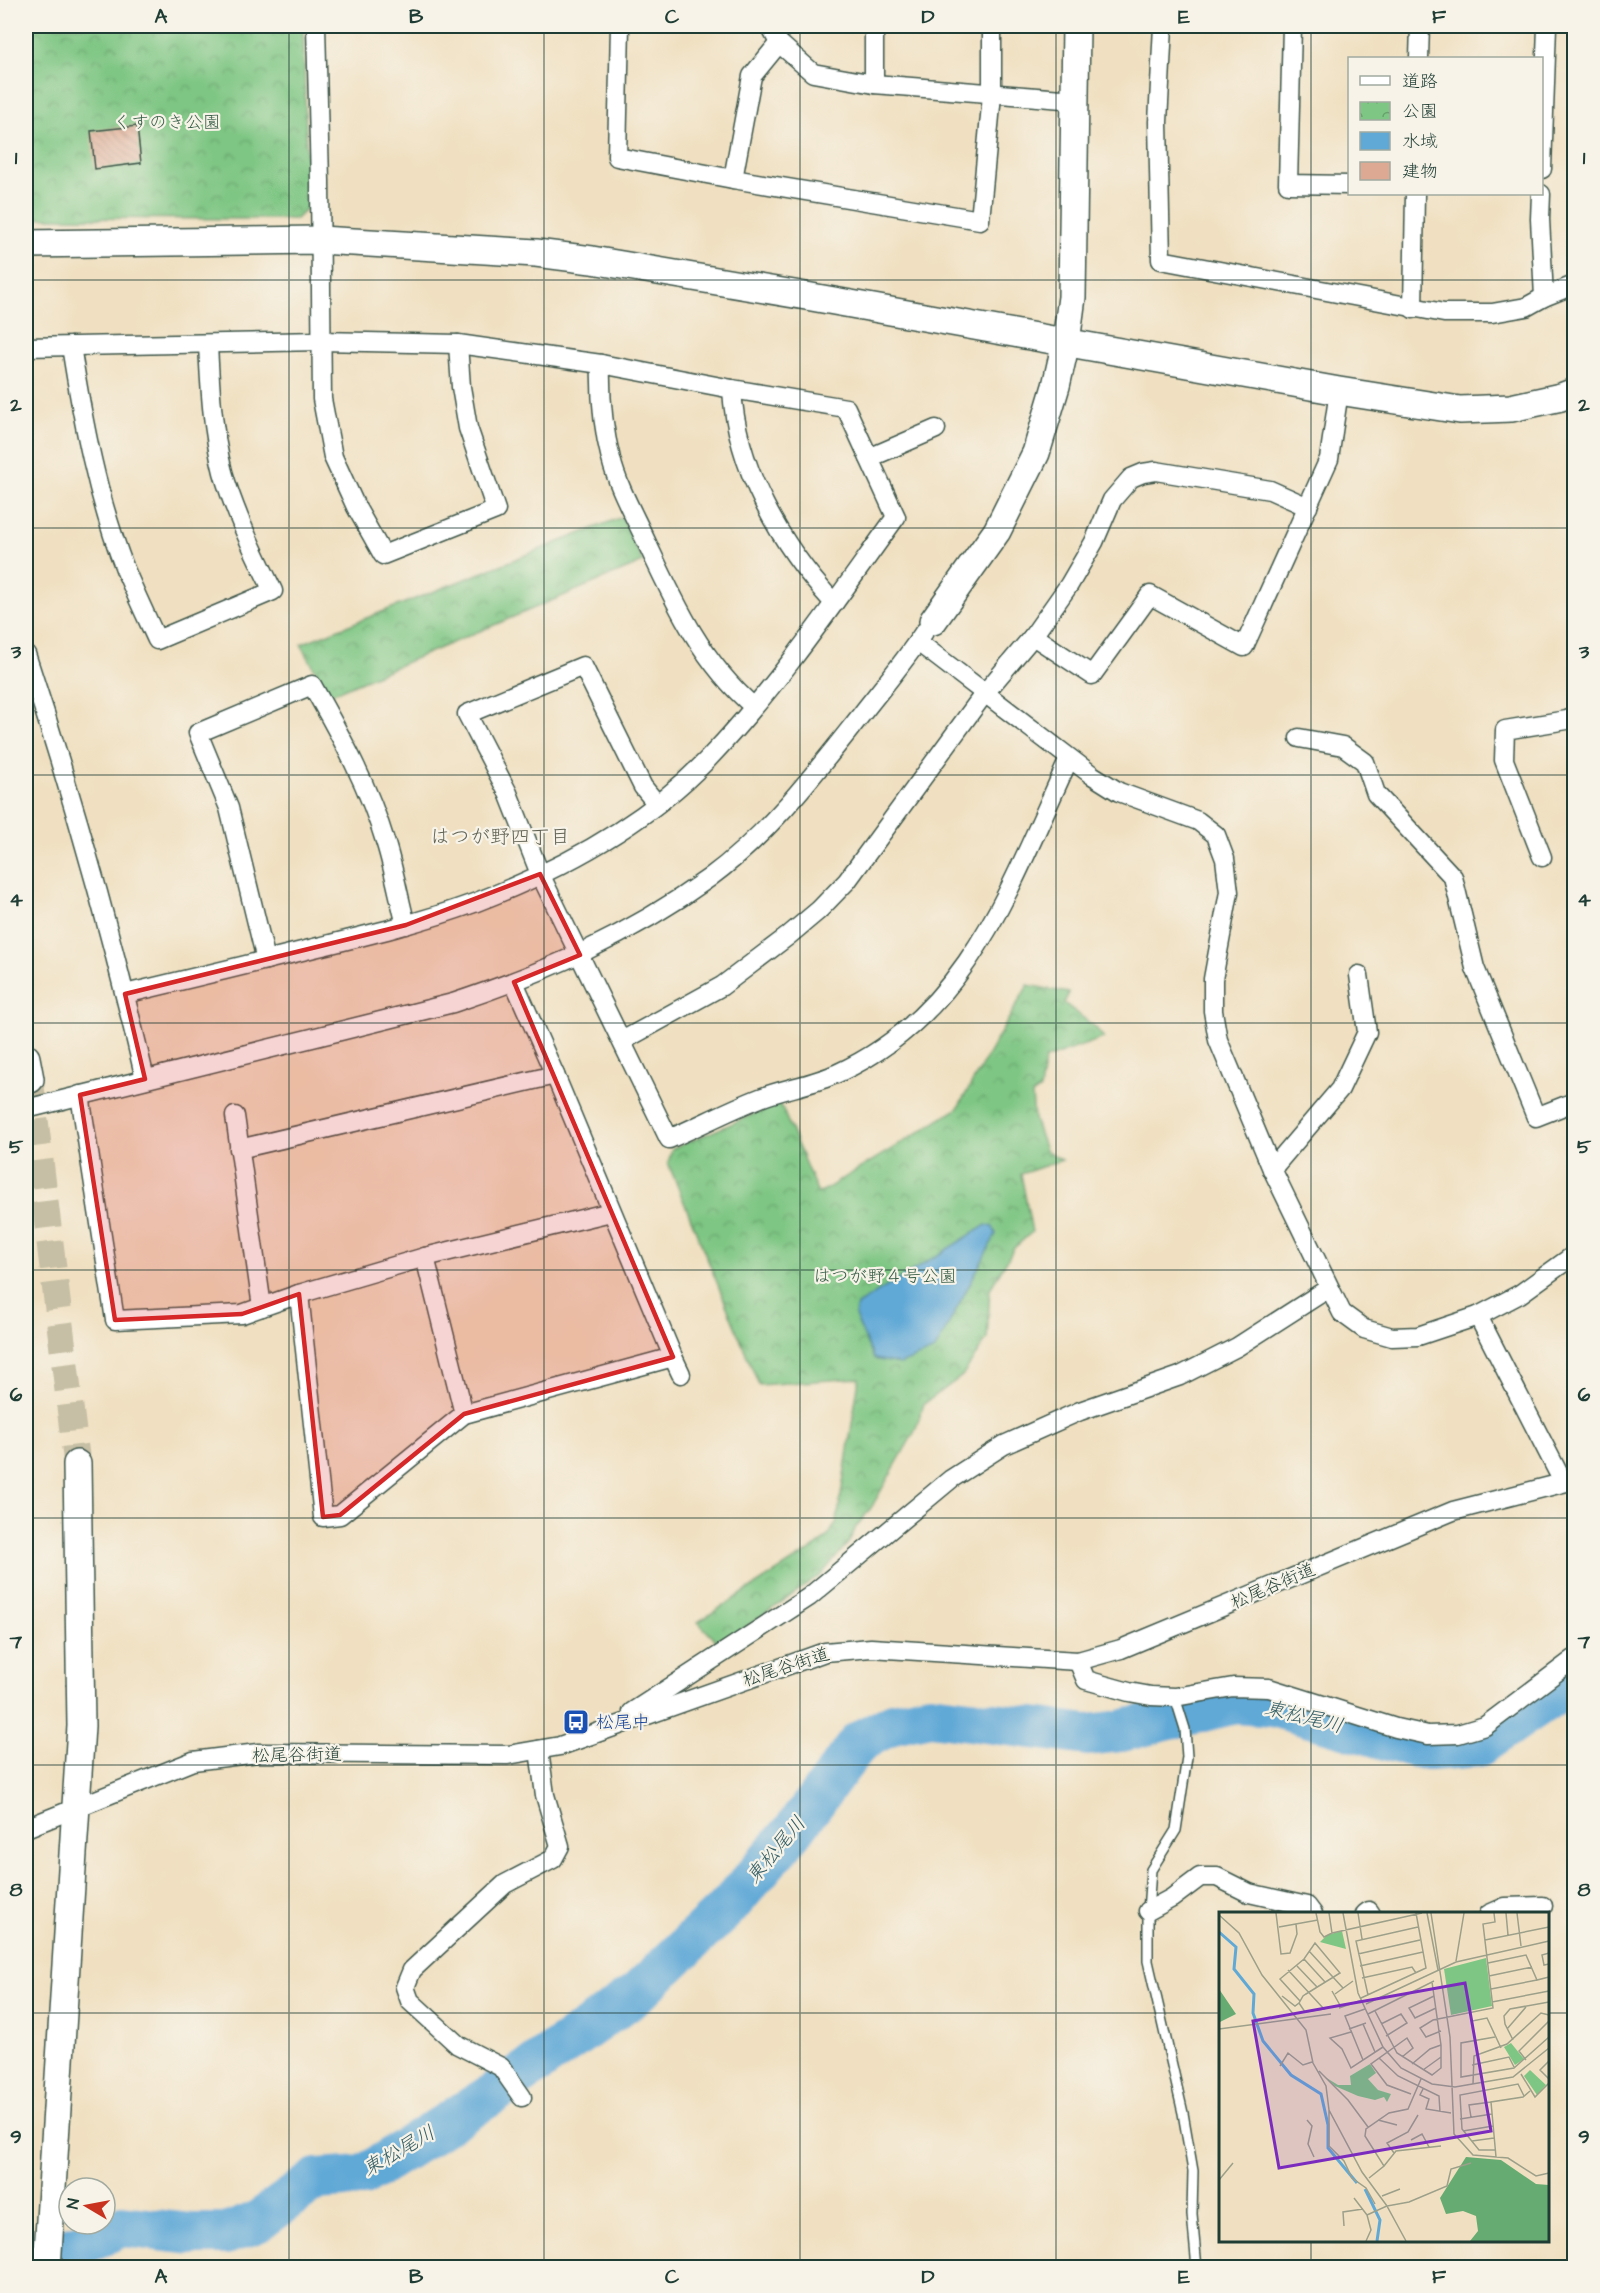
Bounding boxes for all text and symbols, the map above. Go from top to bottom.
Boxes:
text: A [155,3,168,31]
text: B [409,3,424,31]
text: C [665,3,680,31]
text: D [922,3,935,31]
text: E [1178,3,1190,31]
text: F [1432,3,1447,31]
legend [1348,57,1543,195]
text: 道路 [1402,69,1438,94]
text: 公園 [1402,99,1438,124]
park label: くすのき公園 [113,110,221,135]
text: 水域 [1402,129,1438,154]
text: 1 [15,144,18,172]
text: 1 [1583,144,1586,172]
text: 建物 [1402,159,1438,184]
text: 2 [9,391,22,419]
text: 2 [1577,391,1590,419]
text: 3 [10,638,22,666]
text: 3 [1578,638,1590,666]
district label: はつが野四丁目 [430,823,570,851]
text: 4 [9,886,23,914]
text: 4 [1577,886,1591,914]
text: 5 [9,1133,24,1161]
text: 5 [1577,1133,1592,1161]
park label: はつが野４号公園 [813,1264,957,1289]
text: 6 [10,1381,23,1409]
text: 6 [1578,1381,1591,1409]
street label: 松尾谷街道 [1227,1557,1319,1615]
text: 7 [9,1628,23,1656]
text: 7 [1577,1628,1591,1656]
street label: 松尾谷街道 [739,1641,833,1693]
water label: 東松尾川 [1262,1694,1346,1740]
bus stop icon: 松尾中 [561,1707,591,1737]
place label: 松尾中 [596,1710,650,1735]
street label: 松尾谷街道 [252,1742,342,1768]
water label: 東松尾川 [740,1810,812,1890]
text: 8 [10,1876,23,1904]
text: 8 [1578,1876,1591,1904]
inset map [1219,1912,1549,2242]
water label: 東松尾川 [357,2119,441,2183]
text: 9 [10,2123,22,2151]
text: 9 [1578,2123,1590,2151]
north arrow [57,2176,117,2236]
text: N [62,2197,85,2210]
text: A [155,2263,168,2291]
text: B [409,2263,424,2291]
text: C [665,2263,680,2291]
text: D [922,2263,935,2291]
text: E [1178,2263,1190,2291]
text: F [1432,2263,1447,2291]

